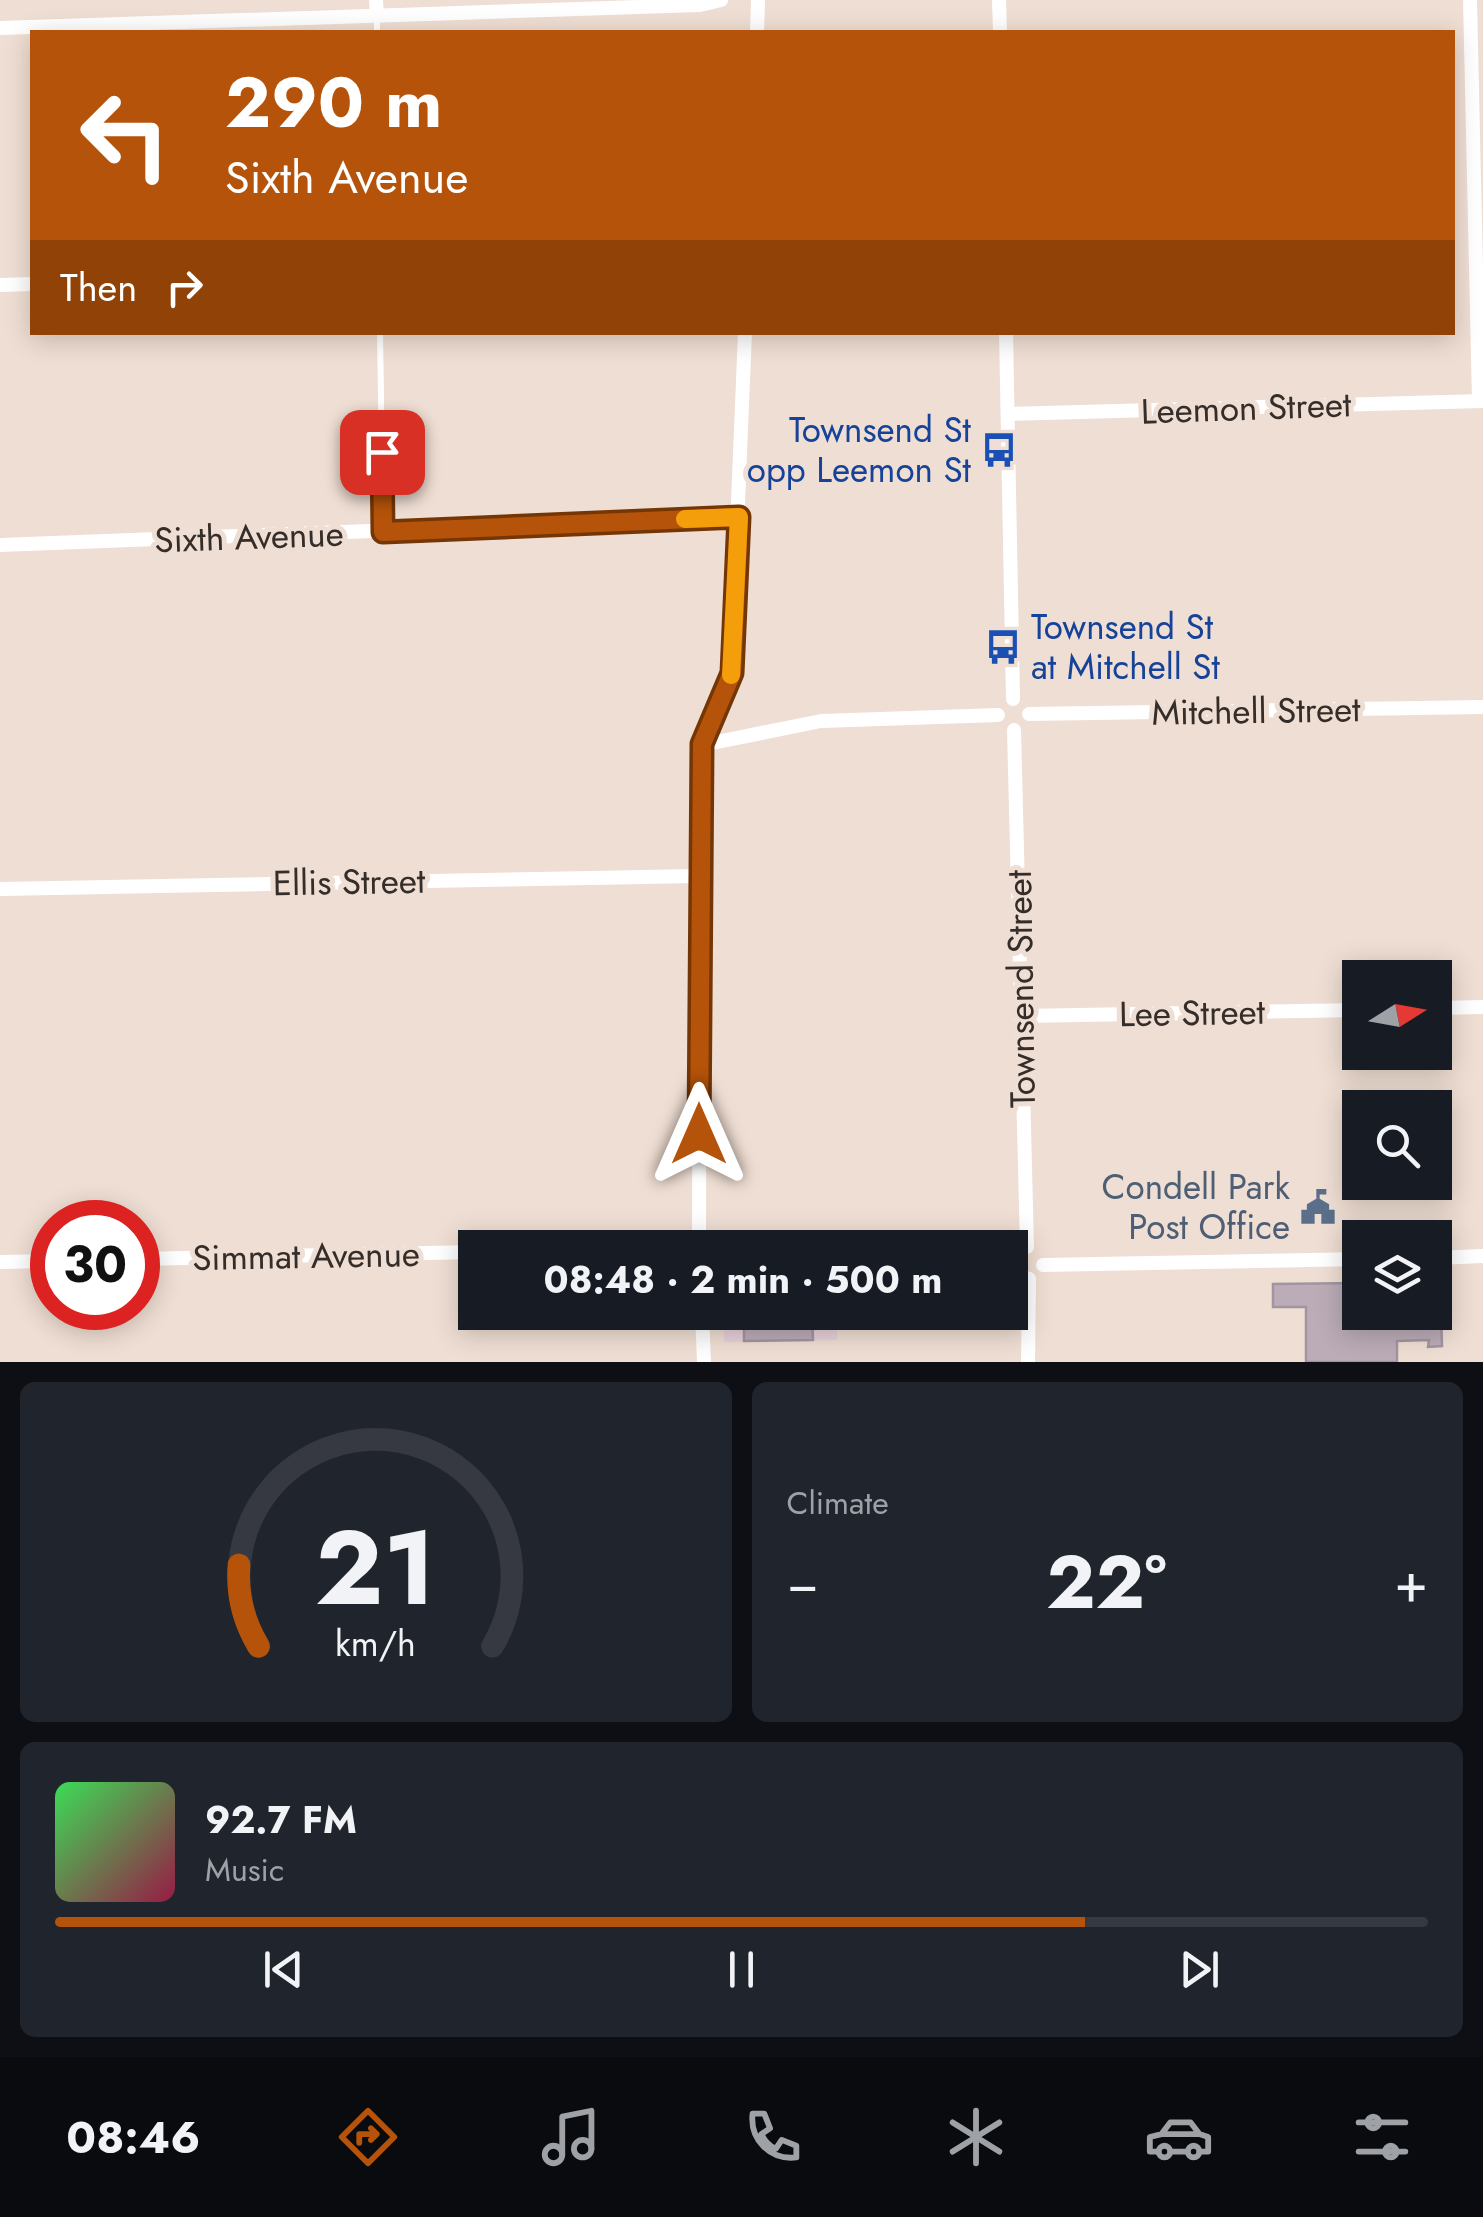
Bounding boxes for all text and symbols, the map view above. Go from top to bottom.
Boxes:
text: 290 m [225,52,443,153]
icon: left [60,70,190,200]
text: Sixth Avenue [225,145,468,210]
text: Then [60,260,137,315]
icon: right [157,260,212,315]
street label: Leemon Street [1140,379,1353,437]
place label: Townsend St opp Leemon St [747,405,972,495]
pin [340,410,425,495]
icon: arrive [355,425,410,480]
bus stop icon: Townsend St opp Leemon St [980,431,1018,469]
street label: Sixth Avenue [154,509,344,565]
place label: Townsend St at Mitchell St [1031,602,1220,692]
bus stop icon: Townsend St at Mitchell St [984,628,1022,666]
street label: Mitchell Street [1151,684,1362,738]
street label: Ellis Street [272,856,426,908]
street label: Townsend Street [994,869,1048,1108]
north arrow [1342,960,1452,1070]
map controls [1342,960,1452,1330]
street label: Lee Street [1119,987,1266,1039]
position arrow [647,1082,751,1186]
button: search [1342,1090,1452,1200]
place label: Condell Park Post Office [1102,1162,1291,1252]
public building icon: Condell Park Post Office [1299,1188,1337,1226]
speed limit sign: 30 [30,1200,160,1330]
button: layers [1342,1220,1452,1330]
street label: Simmat Avenue [192,1229,420,1283]
text: 08:48 · 2 min · 500 m [544,1252,942,1307]
text: Climate [787,1480,889,1526]
text: 21 [315,1493,436,1643]
text: 22° [1046,1528,1167,1636]
text: − [787,1543,819,1623]
text: + [1394,1543,1428,1623]
text: km/h [335,1618,416,1669]
text: 92.7 FM [205,1792,357,1847]
text: Music [205,1847,284,1893]
icon: previous [256,1942,311,1997]
icon: pause [714,1942,769,1997]
icon: next [1172,1942,1227,1997]
icon: directions [333,2102,403,2172]
icon: music [536,2102,606,2172]
icon: phone [738,2102,808,2172]
icon: climate [941,2102,1011,2172]
icon: car [1144,2102,1214,2172]
icon: filters [1347,2102,1417,2172]
text: 08:46 [66,2105,200,2170]

